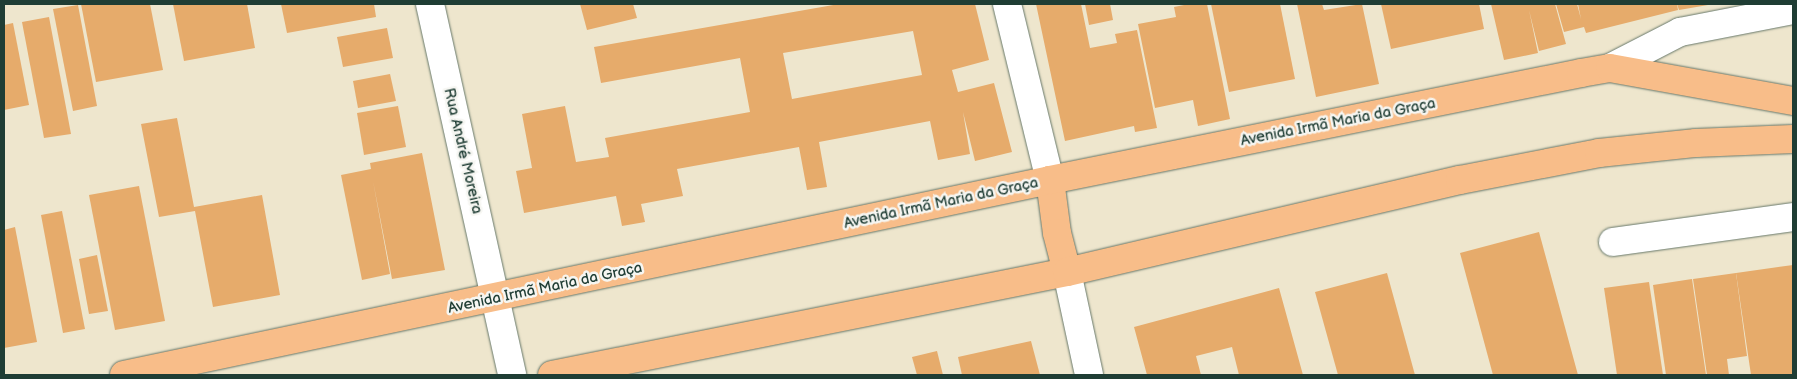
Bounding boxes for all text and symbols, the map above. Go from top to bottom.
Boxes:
street label: Rua André Moreira [440,86,486,216]
street label: Avenida Irmã Maria da Graça [1239,94,1437,150]
street label: Avenida Irmã Maria da Graça [842,174,1040,232]
street label: Avenida Irmã Maria da Graça [446,259,644,317]

